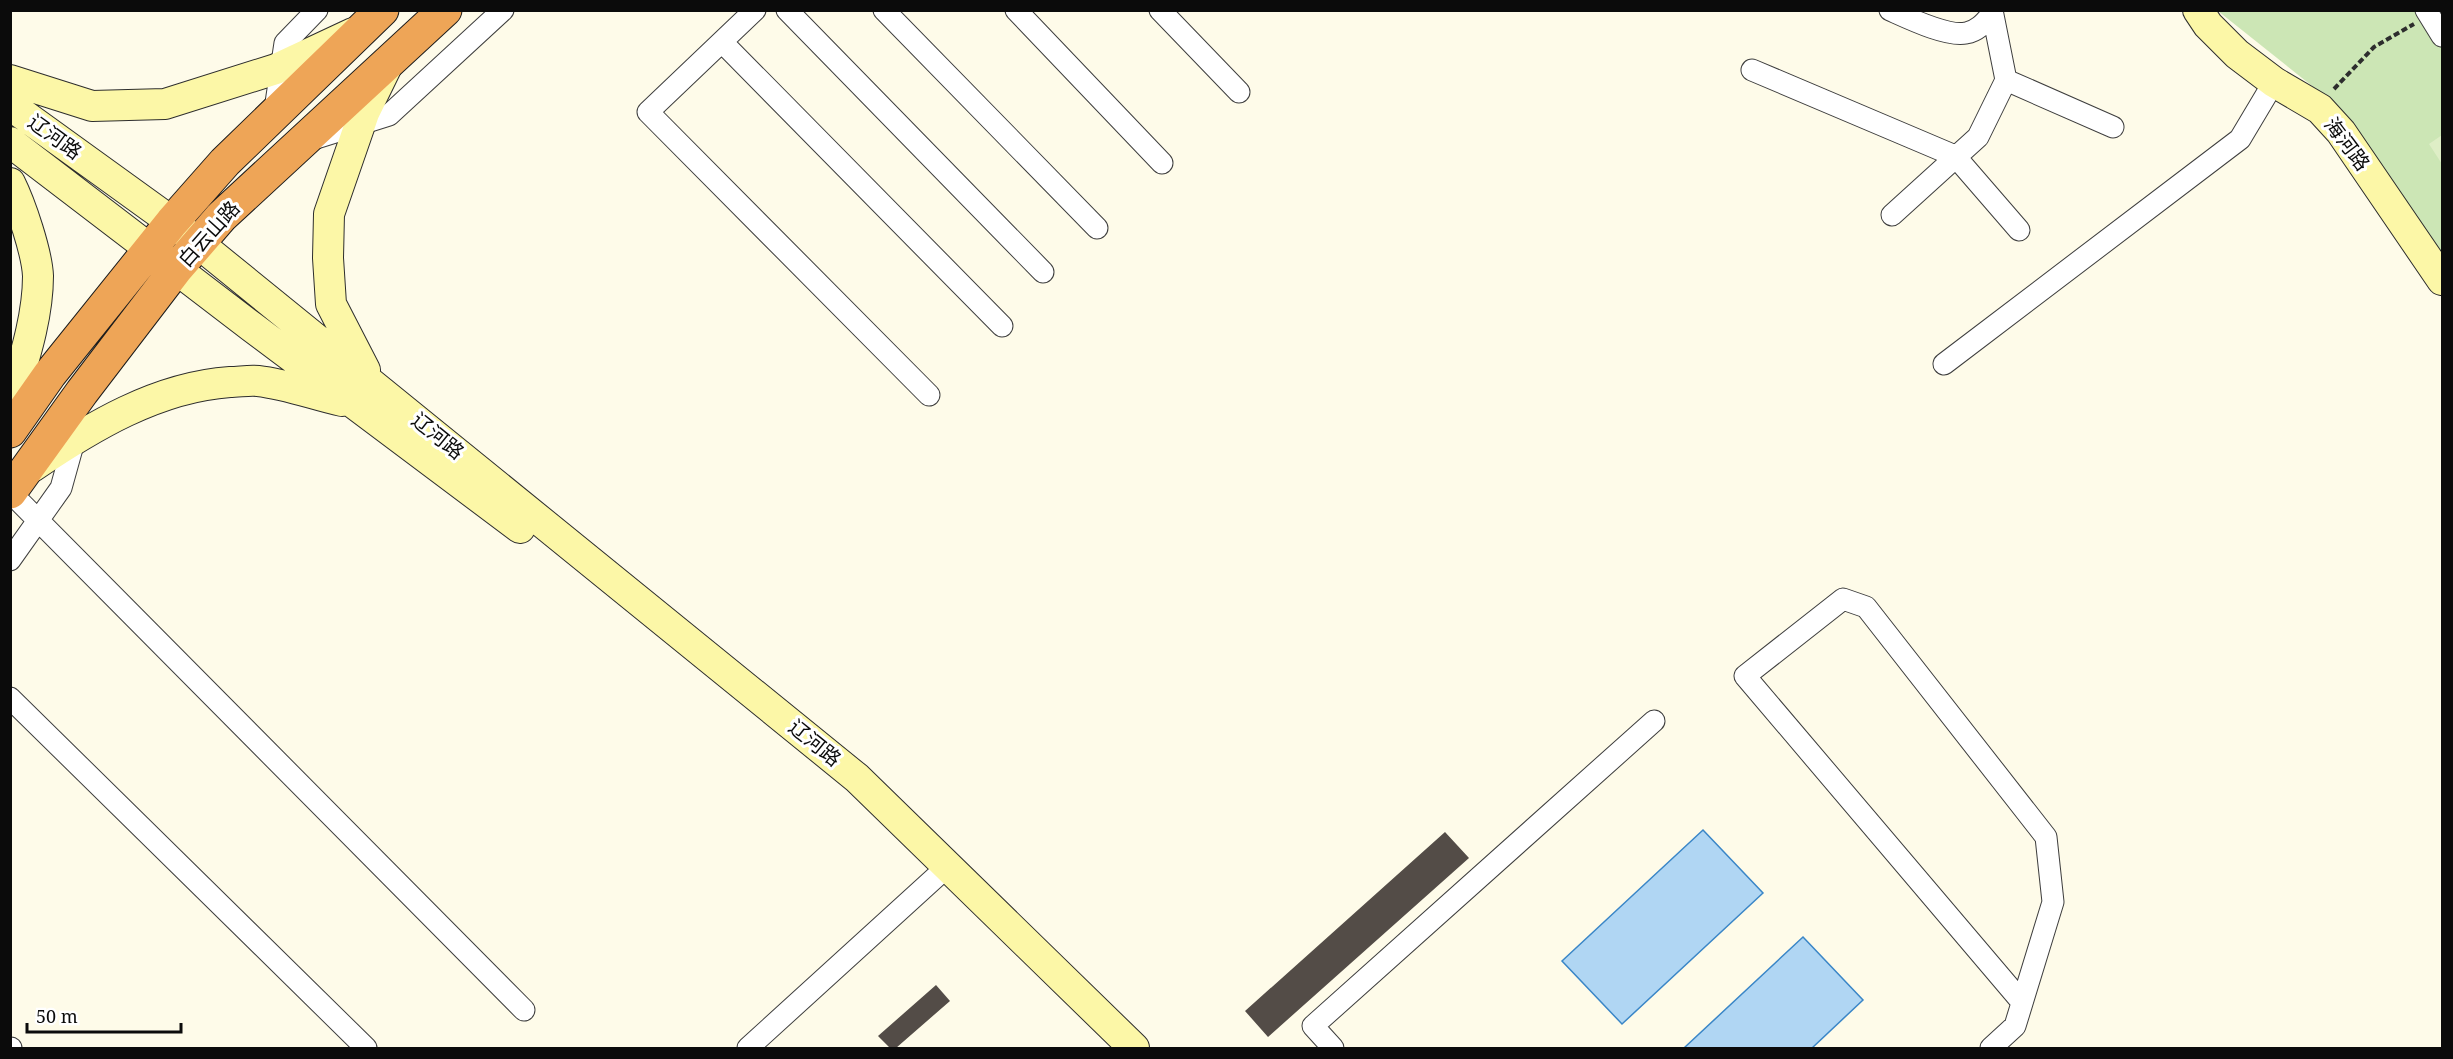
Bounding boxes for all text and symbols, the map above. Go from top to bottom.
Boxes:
street label: 辽河路 [23,108,87,165]
street label: 海河路 [2319,112,2376,176]
street label: 白云山路 [172,195,245,272]
street label: 辽河路 [407,406,470,465]
street label: 辽河路 [784,713,847,772]
scale bar [27,996,182,1034]
text: 50 m [36,1004,78,1028]

